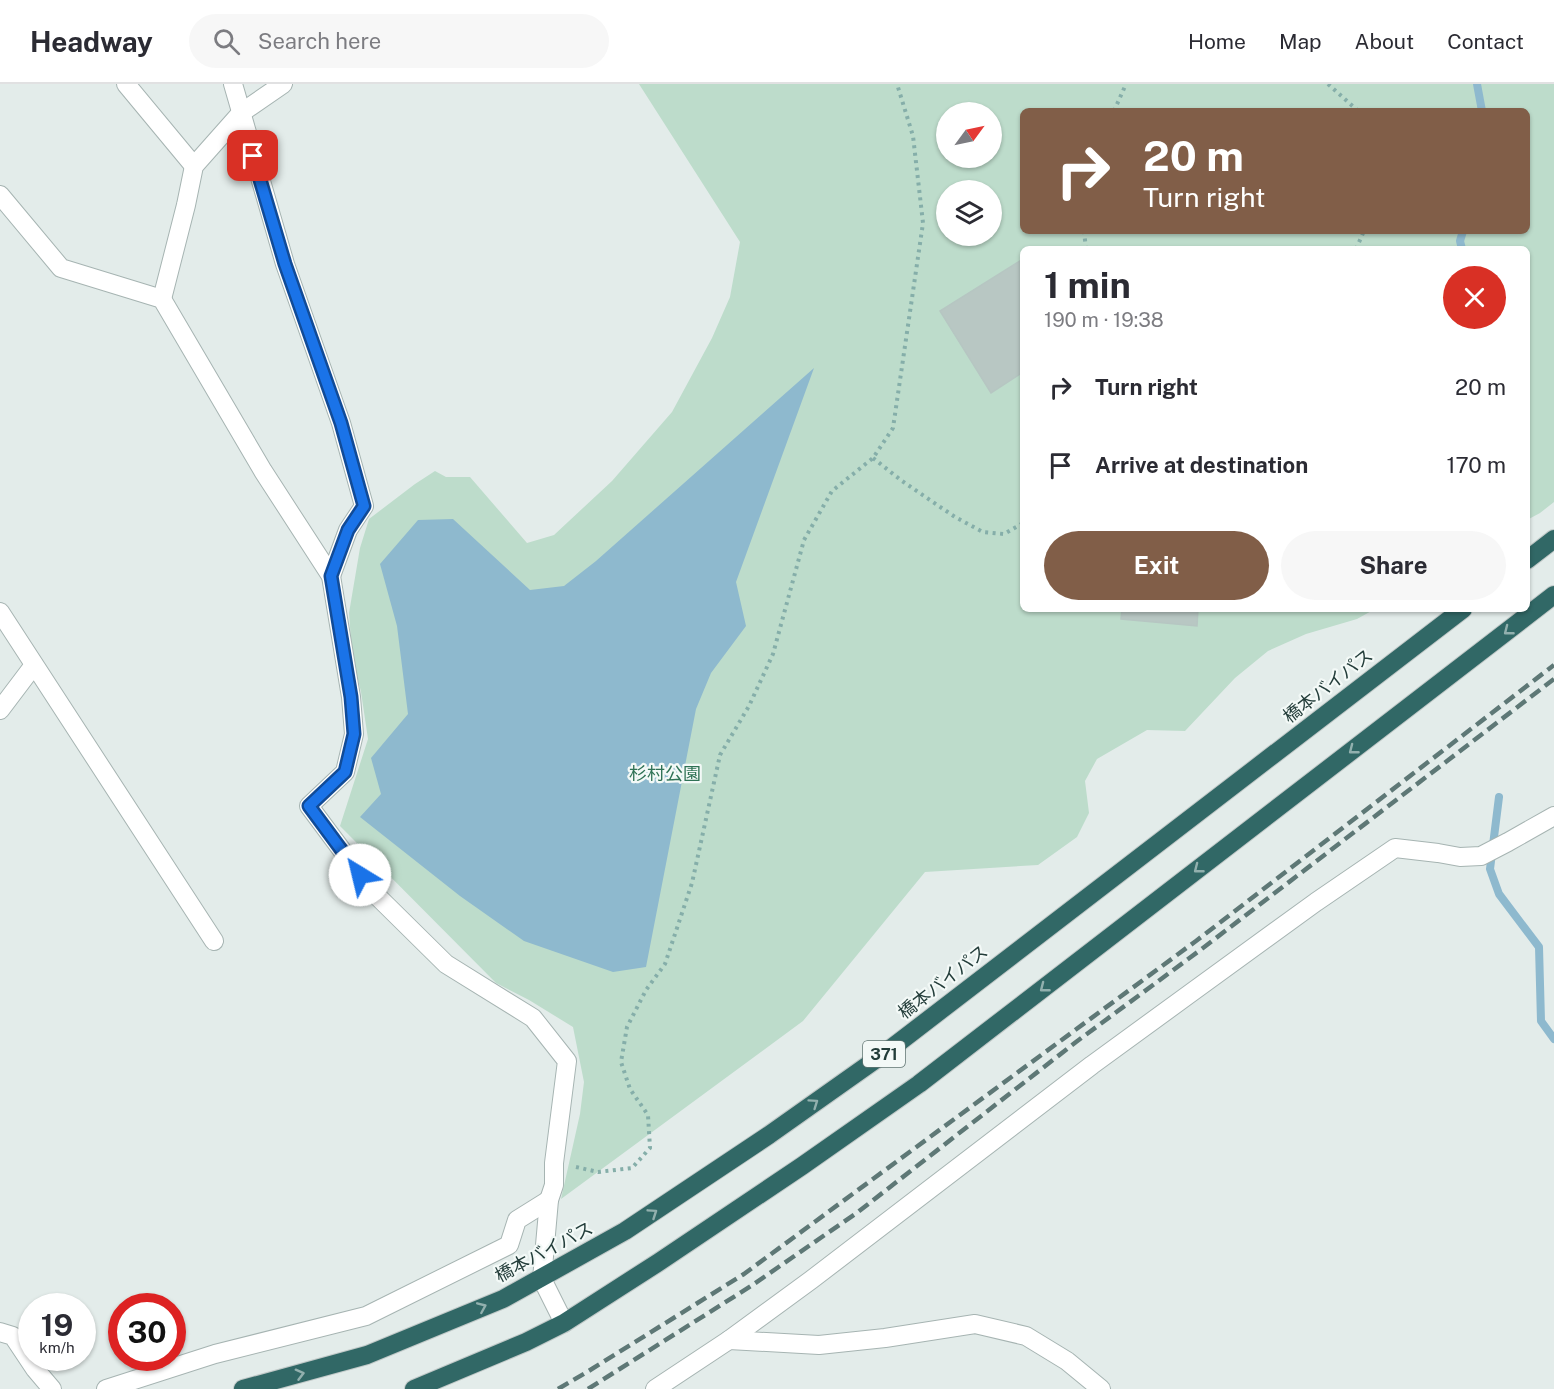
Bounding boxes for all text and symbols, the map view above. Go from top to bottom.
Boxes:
search box [189,14,609,68]
text: Headway [30,25,153,58]
icon: search [210,25,243,58]
text: Search here [258,28,381,54]
text: Home [1188,29,1246,54]
text: Map [1279,29,1322,54]
text: About [1355,29,1414,54]
text: Contact [1447,29,1524,54]
north arrow [936,102,1002,168]
map controls [936,102,1002,246]
pin [227,130,278,181]
text: 20 m [1143,131,1244,180]
icon: right [1044,132,1122,210]
icon: arrive [236,139,269,172]
button: layers [936,180,1002,246]
text: Turn right [1143,181,1266,213]
text: 1 min [1044,264,1131,306]
button: close [1443,266,1506,329]
text: 190 m · 19:38 [1044,308,1164,332]
icon: right [1044,371,1077,404]
text: Turn right [1095,374,1198,400]
text: 20 m [1455,374,1506,400]
icon: arrive [1044,449,1077,482]
text: Arrive at destination [1095,452,1308,478]
text: 170 m [1446,452,1506,478]
button: Exit [1044,531,1269,600]
button: Share [1281,531,1506,600]
one-way arrow [1503,624,1514,635]
street label: 橋本バイパス [1279,644,1377,727]
one-way arrow [1349,743,1360,754]
park label: 杉村公園 [629,763,701,784]
position arrow [328,843,392,907]
one-way arrow [1194,861,1205,872]
street label: 橋本バイパス [894,940,992,1023]
one-way arrow [1040,980,1051,991]
road number: 371 [863,1041,905,1067]
one-way arrow [807,1099,818,1110]
one-way arrow [646,1209,657,1220]
street label: 橋本バイパス [491,1217,596,1286]
speed limit sign: 30 [108,1293,186,1371]
one-way arrow [476,1302,487,1314]
text: 19 [41,1307,73,1343]
text: km/h [39,1339,75,1356]
one-way arrow [294,1368,304,1381]

